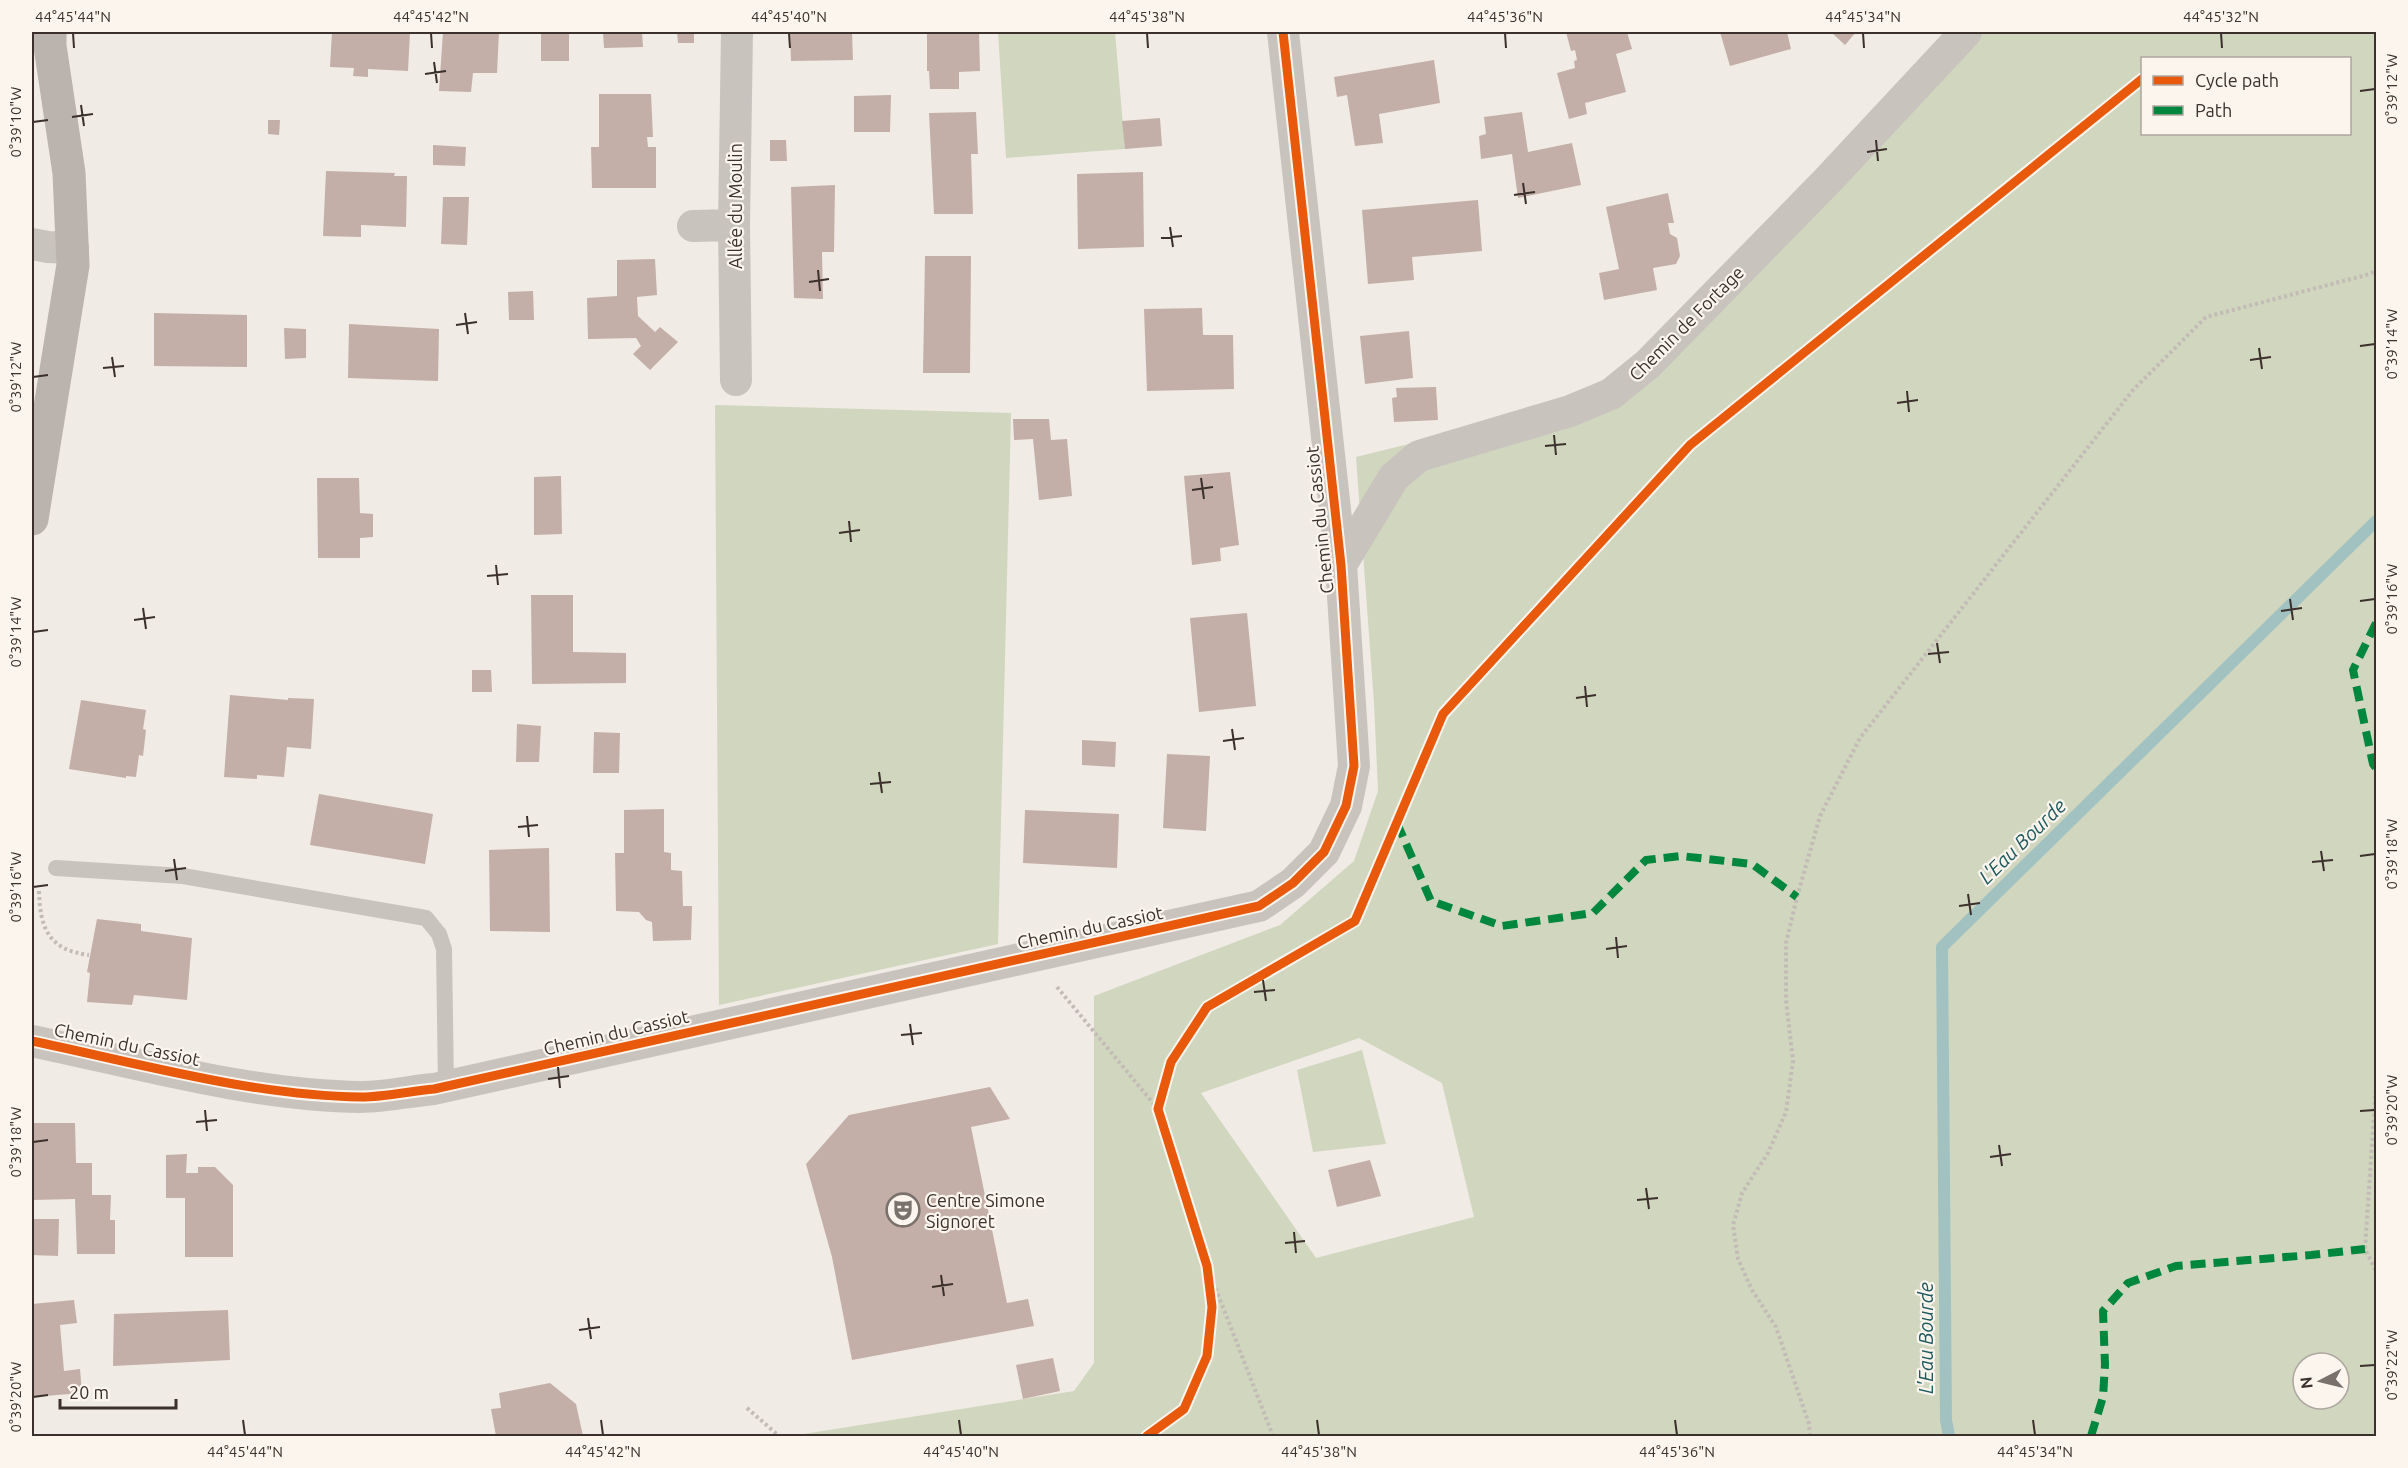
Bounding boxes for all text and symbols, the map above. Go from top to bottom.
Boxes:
text: 44°45'44"N [35,8,111,25]
text: 44°45'42"N [393,8,469,25]
text: 44°45'40"N [751,8,827,25]
text: 44°45'38"N [1109,8,1185,25]
text: 44°45'36"N [1467,8,1543,25]
text: 44°45'34"N [1825,8,1901,25]
text: 44°45'32"N [2183,8,2259,25]
text: 0°39'12"W [2383,53,2400,124]
legend [2141,57,2351,135]
text: Cycle path [2195,70,2279,90]
text: 0°39'10"W [7,86,24,157]
text: Path [2195,100,2232,120]
street label: Allée du Moulin [725,143,745,269]
street label: Chemin de Fortage [1625,262,1747,384]
text: 0°39'14"W [2383,308,2400,379]
text: 0°39'12"W [7,341,24,412]
street label: Chemin du Cassiot [1301,445,1337,595]
text: 0°39'16"W [2383,563,2400,634]
text: 0°39'14"W [7,596,24,667]
water label: L'Eau Bourde [1974,794,2070,888]
text: 0°39'18"W [2383,818,2400,889]
text: 0°39'16"W [7,851,24,922]
street label: Chemin du Cassiot [1015,902,1165,952]
street label: Chemin du Cassiot [541,1006,691,1058]
street label: Chemin du Cassiot [52,1019,202,1069]
text: 0°39'20"W [2383,1074,2400,1145]
text: 0°39'18"W [7,1106,24,1177]
place label: Centre Simone Signoret [926,1190,1045,1231]
theatre icon: Centre Simone Signoret [885,1192,921,1228]
water label: L'Eau Bourde [1914,1282,1937,1394]
text: 0°39'22"W [2383,1329,2400,1400]
north arrow [2291,1351,2351,1411]
text: 0°39'20"W [7,1361,24,1432]
scale bar [60,1372,176,1410]
text: N [2296,1376,2316,1390]
text: 20 m [69,1382,109,1402]
text: 44°45'44"N [207,1443,283,1460]
text: 44°45'42"N [565,1443,641,1460]
text: 44°45'40"N [923,1443,999,1460]
text: 44°45'38"N [1281,1443,1357,1460]
text: 44°45'36"N [1639,1443,1715,1460]
text: 44°45'34"N [1997,1443,2073,1460]

